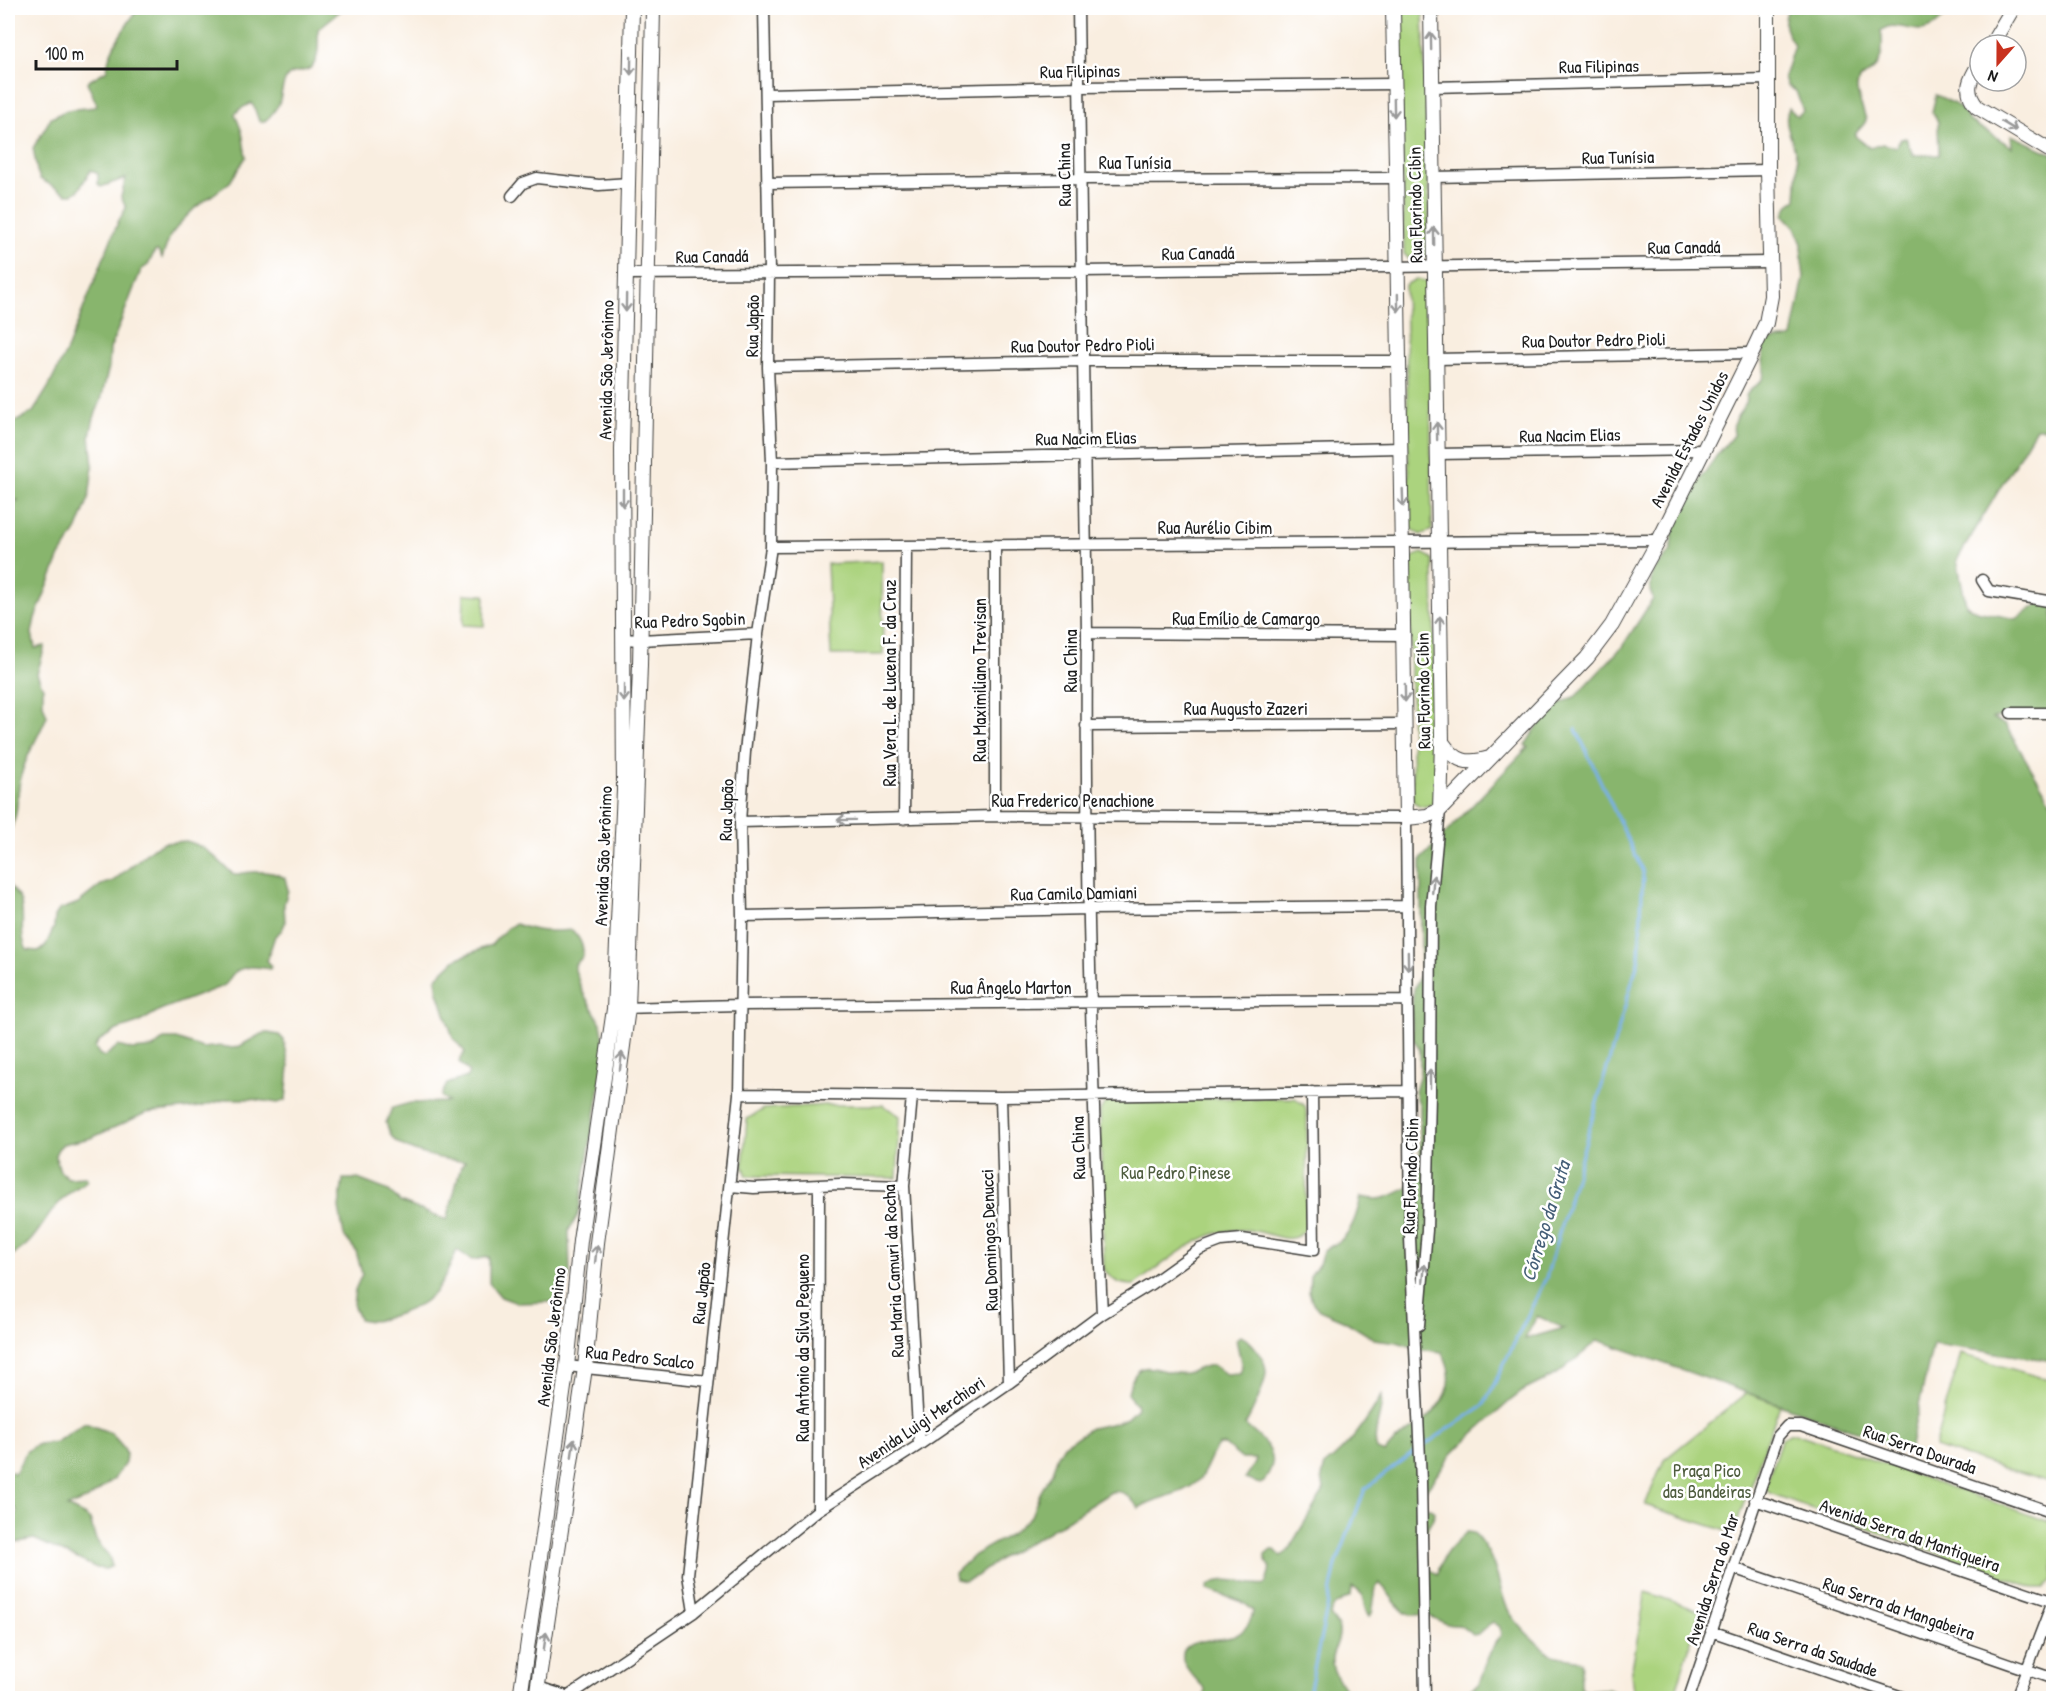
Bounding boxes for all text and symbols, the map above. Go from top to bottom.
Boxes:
one-way arrow [1425,31,1437,51]
scale bar [36,33,177,71]
north arrow [1968,33,2028,93]
text: 100 m [45,41,84,66]
street label: Rua Filipinas [1559,53,1639,79]
one-way arrow [625,55,637,75]
street label: Rua Filipinas [1040,58,1120,84]
text: N [1984,65,2001,89]
one-way arrow [1389,97,1400,117]
one-way arrow [2000,120,2017,133]
street label: Rua China [1051,143,1077,207]
street label: Rua Tunísia [1582,144,1654,170]
street label: Rua Florindo Cibin [1401,147,1429,263]
street label: Rua Tunísia [1099,150,1171,175]
one-way arrow [1428,226,1440,246]
street label: Rua Canadá [1647,234,1721,260]
street label: Rua Canadá [1161,240,1235,266]
street label: Rua Canadá [675,243,749,269]
one-way arrow [620,292,632,312]
one-way arrow [1392,292,1404,312]
street label: Rua Japão [739,295,765,357]
street label: Avenida São Jerônimo [592,300,620,440]
street label: Rua Doutor Pedro Pioli [1522,326,1666,354]
street label: Rua Doutor Pedro Pioli [1011,331,1155,359]
street label: Avenida Estados Unidos [1644,366,1734,512]
one-way arrow [1431,421,1443,441]
street label: Rua Nacim Elias [1519,422,1621,448]
street label: Rua Nacim Elias [1035,425,1137,451]
one-way arrow [617,487,629,507]
one-way arrow [1397,487,1408,507]
street label: Rua Aurélio Cibim [1158,515,1272,540]
street label: Rua Vera L. de Lucena F. da Cruz [877,579,902,787]
street label: Rua Maximiliano Trevisan [967,598,992,762]
street label: Rua Pedro Sgobin [634,606,746,634]
street label: Rua Emílio de Camargo [1172,606,1320,631]
one-way arrow [1434,616,1446,636]
street label: Rua China [1058,629,1083,693]
street label: Rua Florindo Cibin [1409,633,1437,749]
one-way arrow [618,682,630,702]
one-way arrow [1399,682,1411,702]
street label: Rua Augusto Zazeri [1184,696,1308,721]
street label: Rua Japão [712,778,740,842]
street label: Avenida São Jerônimo [588,786,618,926]
street label: Rua Frederico Penachione [991,788,1155,813]
one-way arrow [836,814,856,826]
one-way arrow [1428,874,1439,894]
street label: Rua Camilo Damiani [1010,879,1138,907]
one-way arrow [1402,950,1414,970]
street label: Rua Ângelo Marton [950,975,1072,1000]
one-way arrow [616,1051,627,1071]
one-way arrow [1424,1069,1436,1089]
street label: Rua China [1064,1116,1092,1180]
street label: Rua Florindo Cibin [1395,1117,1425,1235]
water label: Córrego da Gruta [1514,1156,1578,1285]
park label: Rua Pedro Pinese [1121,1160,1231,1185]
street label: Rua Domingos Denucci [974,1169,1004,1311]
street label: Rua Maria Camuri da Rocha [876,1184,910,1358]
one-way arrow [591,1245,602,1265]
street label: Rua Antonio da Silva Pequeno [790,1254,815,1442]
street label: Rua Japão [685,1261,717,1325]
one-way arrow [1419,1264,1430,1284]
street label: Avenida São Jerônimo [530,1266,572,1408]
street label: Rua Pedro Scalco [584,1339,696,1375]
street label: Avenida Luigi Merchiori [852,1370,990,1474]
street label: Rua Serra Dourada [1860,1418,1980,1480]
one-way arrow [568,1438,579,1458]
park label: Praça Pico das Bandeiras [1663,1458,1751,1504]
street label: Avenida Serra da Mantiqueira [1817,1492,2003,1578]
street label: Avenida Serra do Mar [1679,1510,1745,1648]
street label: Rua Serra da Mangabeira [1820,1570,1978,1646]
street label: Rua Serra da Saudade [1745,1615,1881,1683]
one-way arrow [540,1631,551,1651]

